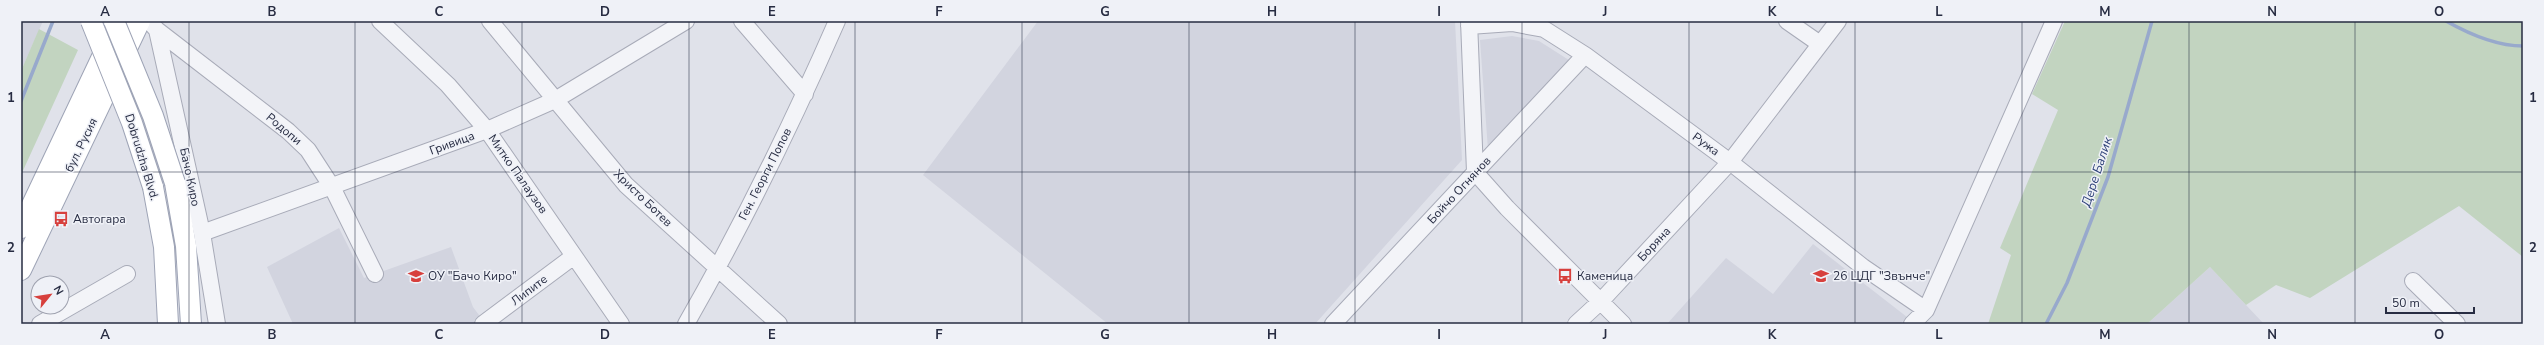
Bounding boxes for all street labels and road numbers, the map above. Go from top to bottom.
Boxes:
street label: Родопи [263,109,305,149]
street label: Dobrudzha Blvd. [121,112,163,202]
street label: бул. Русия [61,115,101,175]
street label: Ген. Георги Попов [735,125,795,223]
street label: Гривица [427,127,477,159]
street label: Ружа [1689,129,1723,159]
street label: Митко Палаузов [485,131,552,217]
street label: Бачо Киро [176,146,204,208]
street label: Бойчо Огнянов [1424,153,1495,227]
street label: Христо Ботев [610,166,676,230]
street label: Боряна [1634,223,1674,265]
street label: Липите [508,271,550,309]

